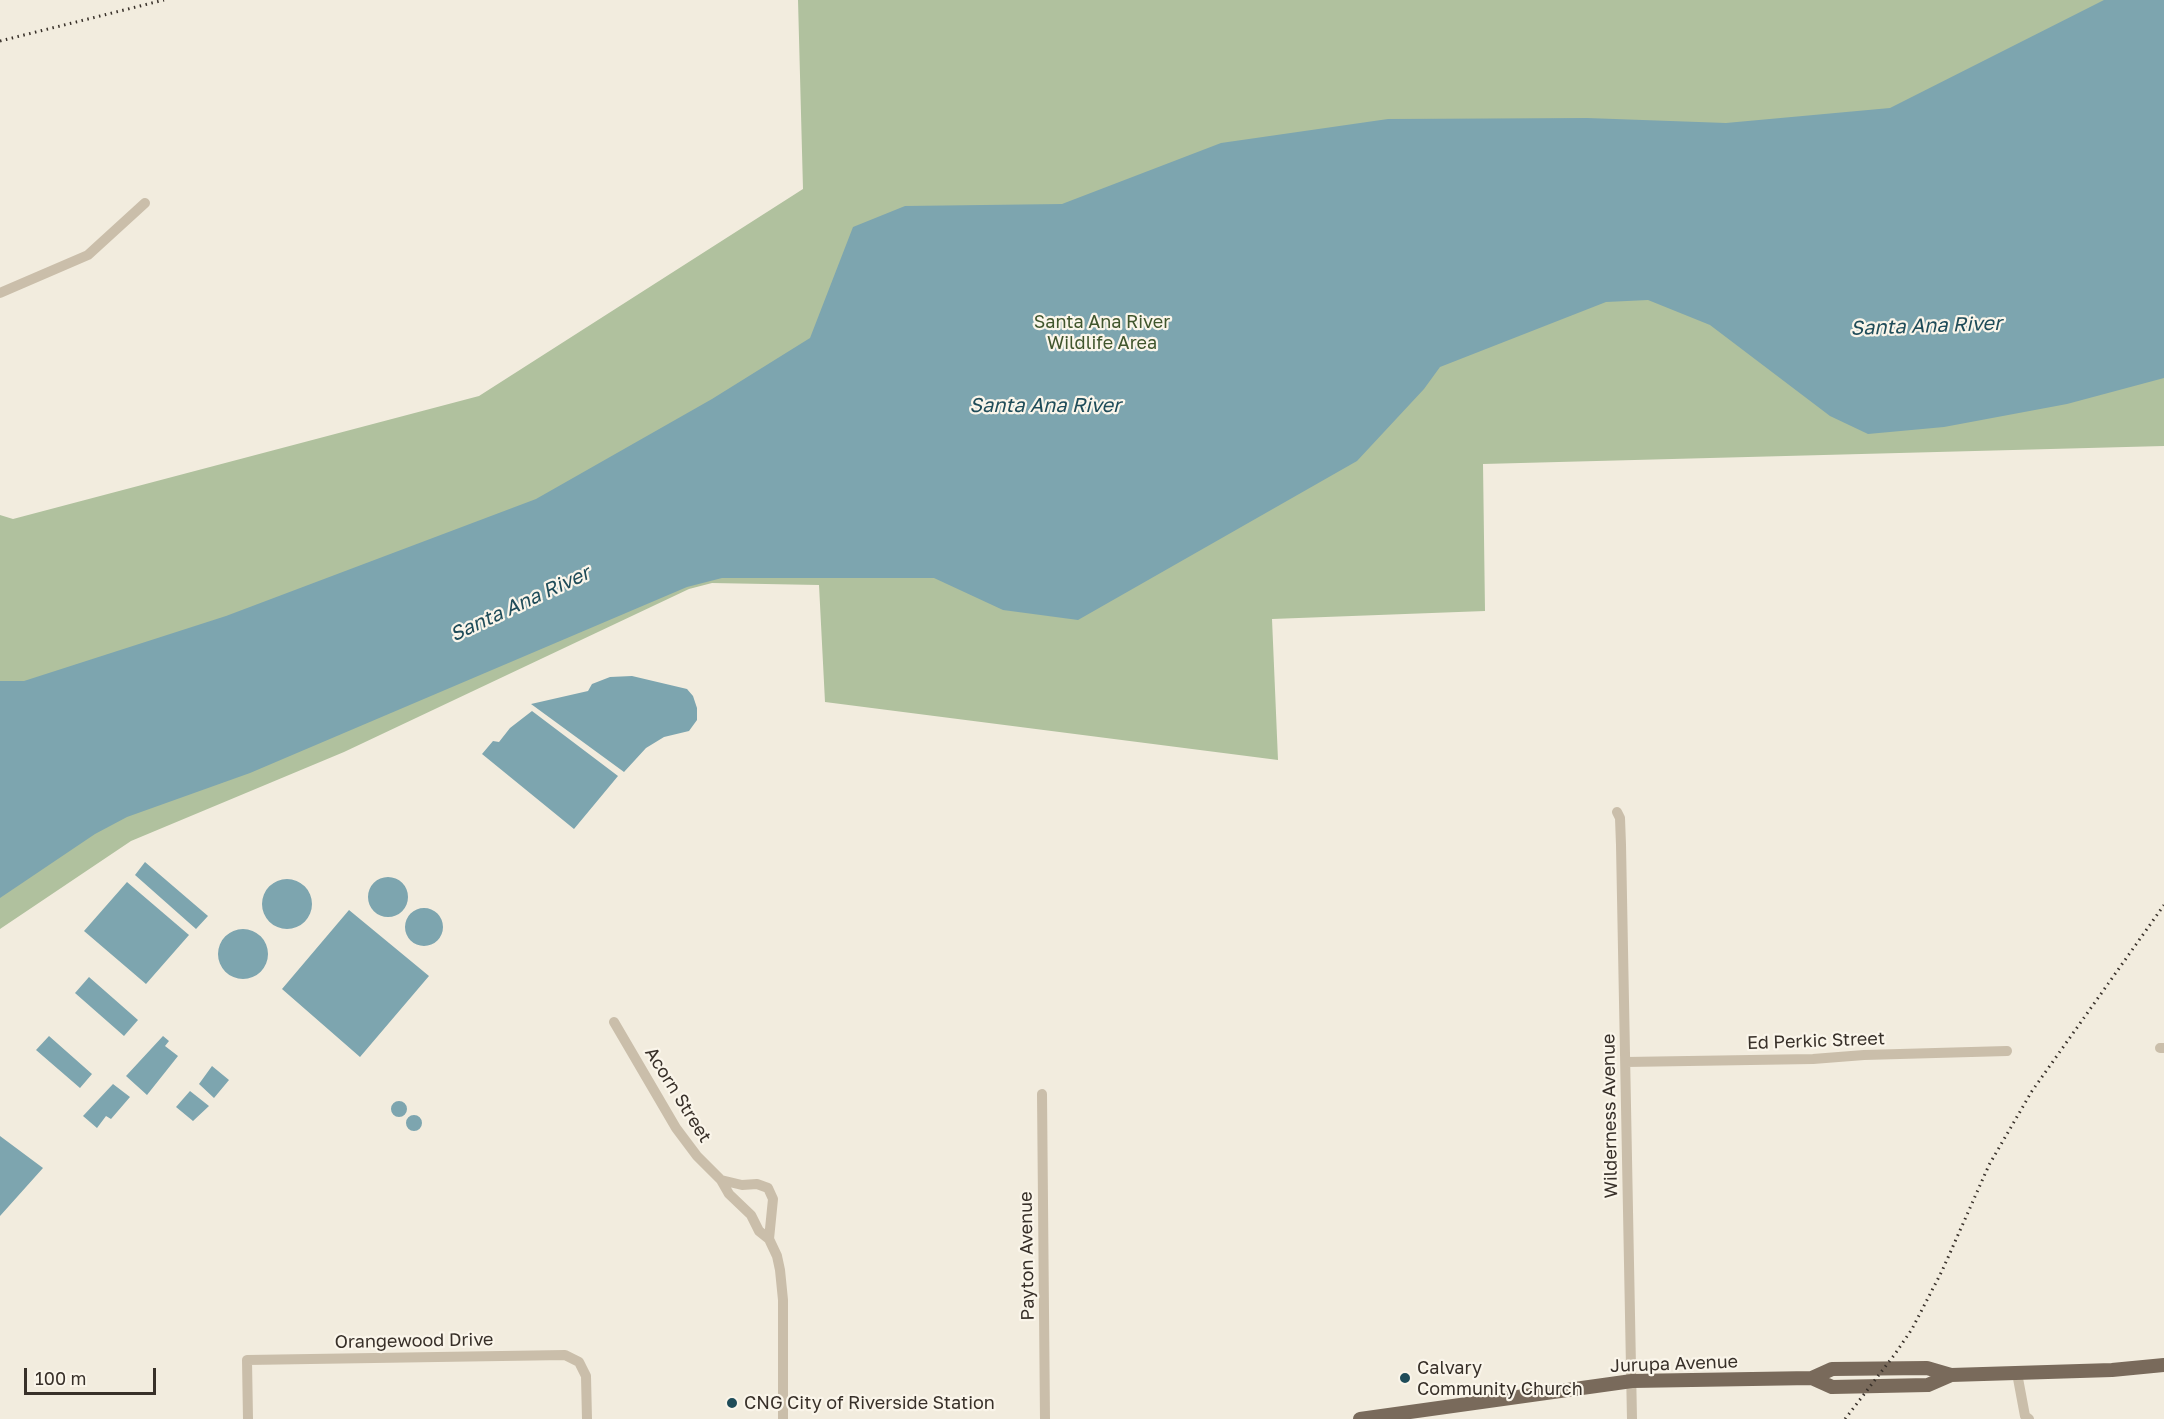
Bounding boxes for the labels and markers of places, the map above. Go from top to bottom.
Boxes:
place label: Calvary Community Church [1417,1357,1583,1400]
marker: Calvary Community Church [1398,1371,1412,1385]
place label: CNG City of Riverside Station [744,1392,995,1414]
marker: CNG City of Riverside Station [725,1396,739,1410]

